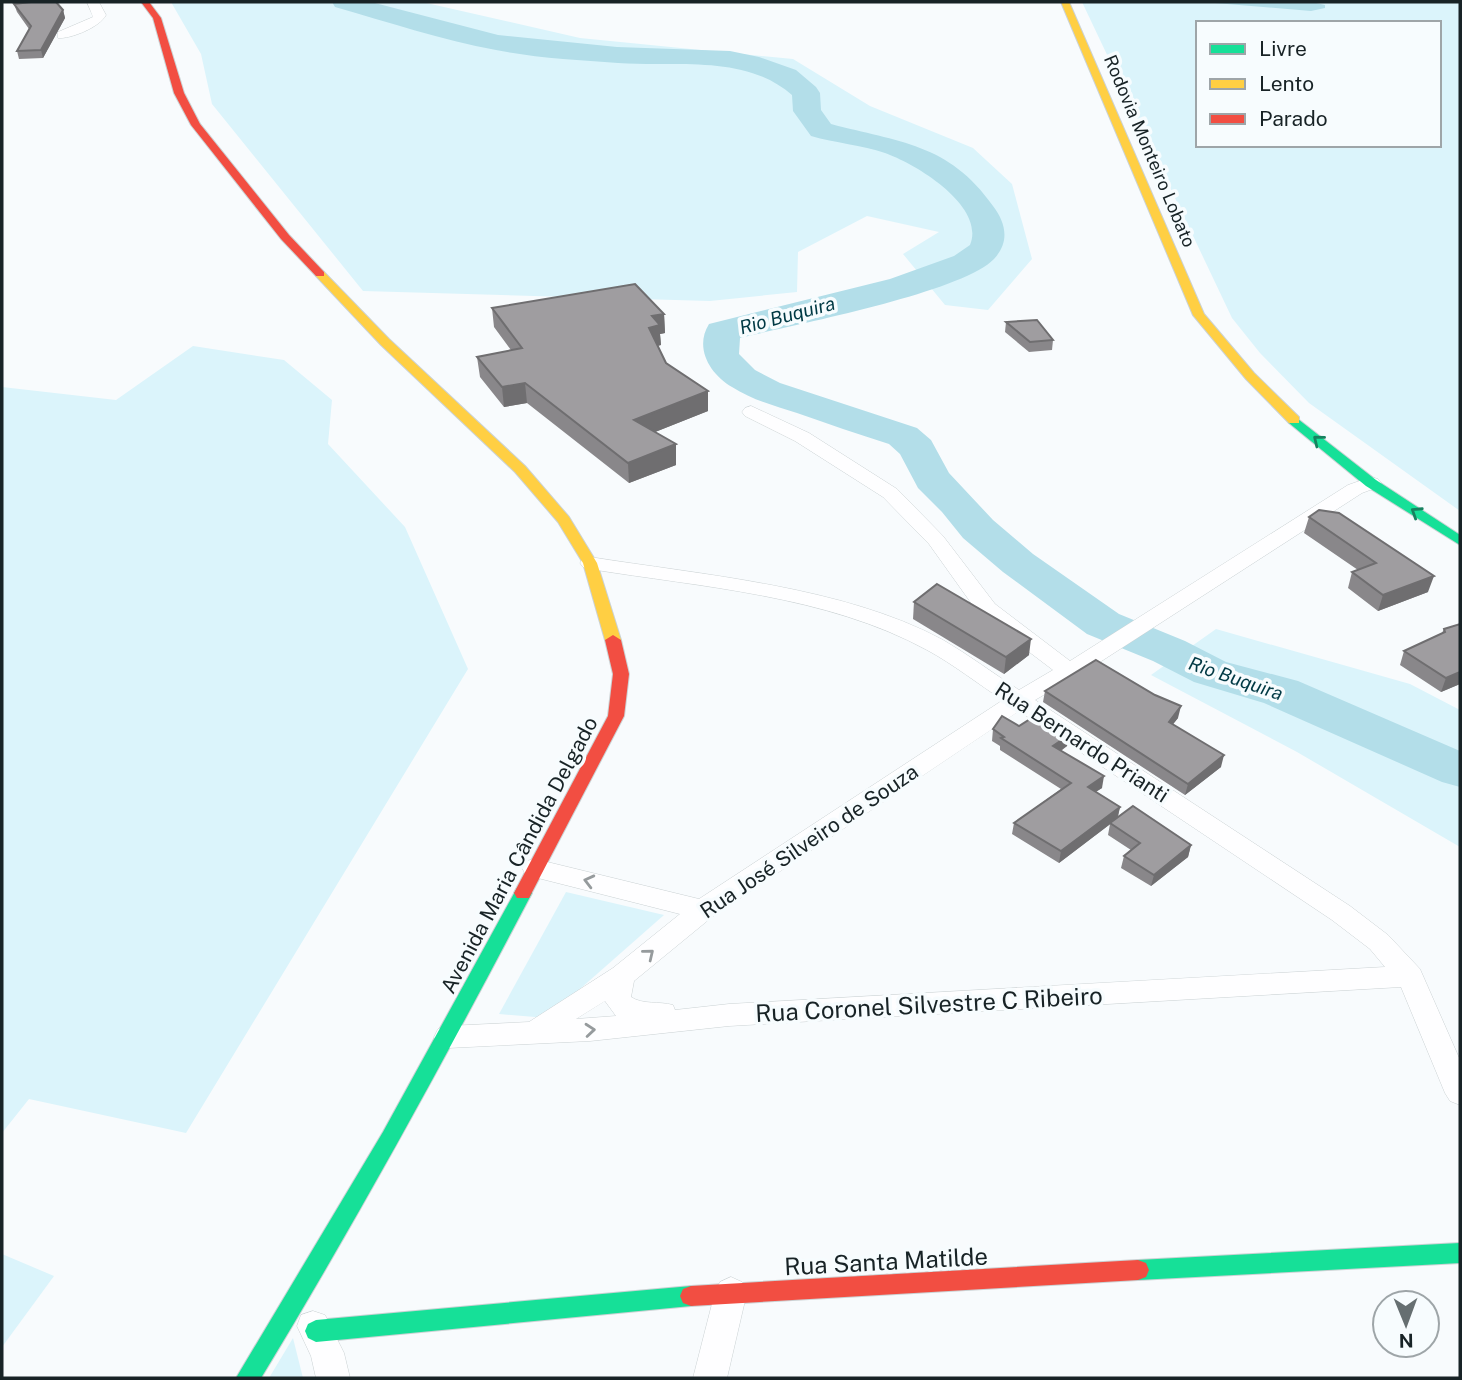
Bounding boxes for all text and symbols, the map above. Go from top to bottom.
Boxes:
legend [1196,21,1441,147]
text: Livre [1259,36,1307,61]
street label: Rodovia Monteiro Lobato [1100,52,1200,250]
text: Lento [1259,71,1314,96]
text: Parado [1259,106,1328,131]
water label: Rio Buquira [737,292,837,338]
one-way arrow [1313,436,1326,448]
one-way arrow [1410,507,1423,520]
water label: Rio Buquira [1186,652,1286,704]
street label: Rua Bernardo Prianti [991,677,1173,807]
street label: Avenida Maria Cândida Delgado [435,712,603,998]
street label: Rua José Silveiro de Souza [695,759,923,923]
one-way arrow [583,875,595,889]
one-way arrow [641,950,654,962]
street label: Rua Coronel Silvestre C Ribeiro [755,981,1103,1027]
one-way arrow [585,1023,596,1038]
street label: Rua Santa Matilde [783,1242,989,1280]
north arrow [1371,1289,1441,1359]
text: N [1399,1330,1414,1352]

